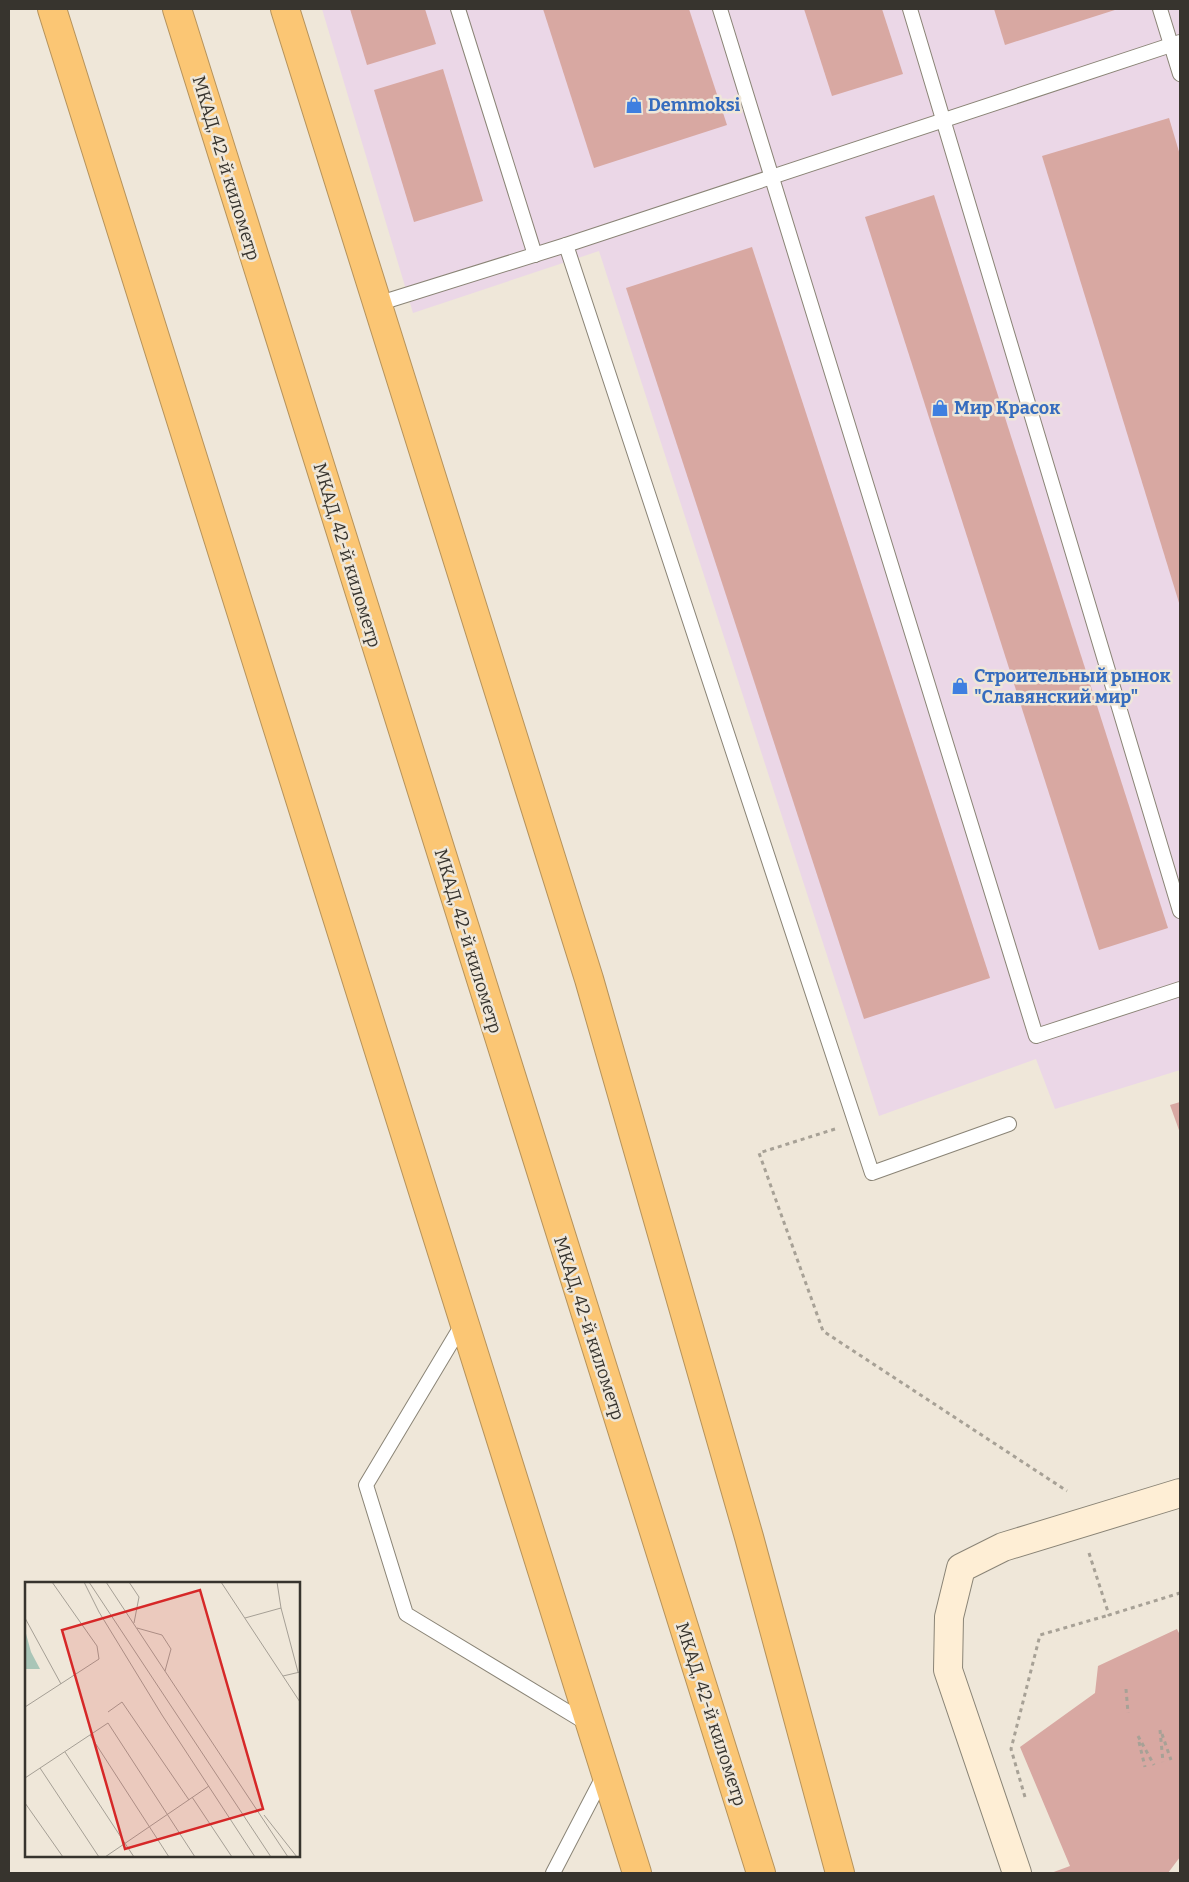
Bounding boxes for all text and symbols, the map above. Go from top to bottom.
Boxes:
street label: МКАД, 42-й километр [187,73,265,263]
place label: Demmoksi [648,94,741,116]
shop icon: Demmoksi [624,95,644,115]
place label: Мир Красок [954,397,1060,419]
shop icon: Мир Красок [930,398,950,418]
street label: МКАД, 42-й километр [308,460,386,650]
place label: Строительный рынок "Славянский мир" [974,665,1171,708]
shop icon: Строительный рынок "Славянский мир" [950,676,970,696]
street label: МКАД, 42-й километр [429,846,507,1036]
street label: МКАД, 42-й километр [549,1233,629,1423]
inset map [25,1582,300,1857]
street label: МКАД, 42-й километр [671,1619,751,1809]

